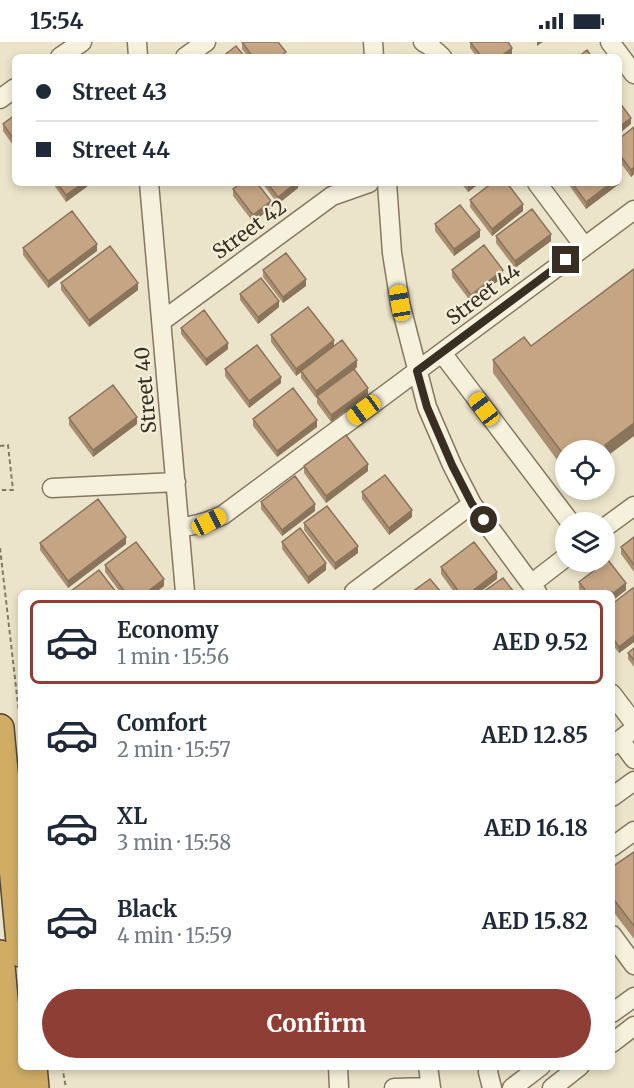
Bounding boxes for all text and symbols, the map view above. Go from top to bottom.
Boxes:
text: 15:54 [30,7,84,35]
text: Street 43 [72,78,167,106]
text: Street 44 [72,136,170,164]
street label: Street 42 [207,194,291,264]
route end [552,246,579,273]
street label: Street 44 [441,258,525,330]
car [388,284,412,322]
street label: Street 40 [129,346,161,434]
car [466,389,502,429]
car [344,392,384,428]
map controls [555,440,615,572]
button: locate [555,440,615,500]
car [189,506,229,538]
route start [470,506,497,533]
button: layers [555,512,615,572]
icon: car [45,615,99,669]
text: Economy [117,616,218,644]
text: AED 9.52 [493,628,588,656]
text: 1 min · 15:56 [117,644,229,669]
icon: car [45,708,99,762]
text: Comfort [117,709,207,737]
text: AED 12.85 [481,721,588,749]
text: 2 min · 15:57 [117,737,231,762]
icon: car [45,801,99,855]
text: XL [117,802,147,830]
text: AED 16.18 [484,814,588,842]
text: 3 min · 15:58 [117,830,231,855]
icon: car [45,894,99,948]
text: Black [117,895,177,923]
text: AED 15.82 [482,907,588,935]
text: 4 min · 15:59 [117,923,232,948]
button: Confirm [42,989,591,1058]

